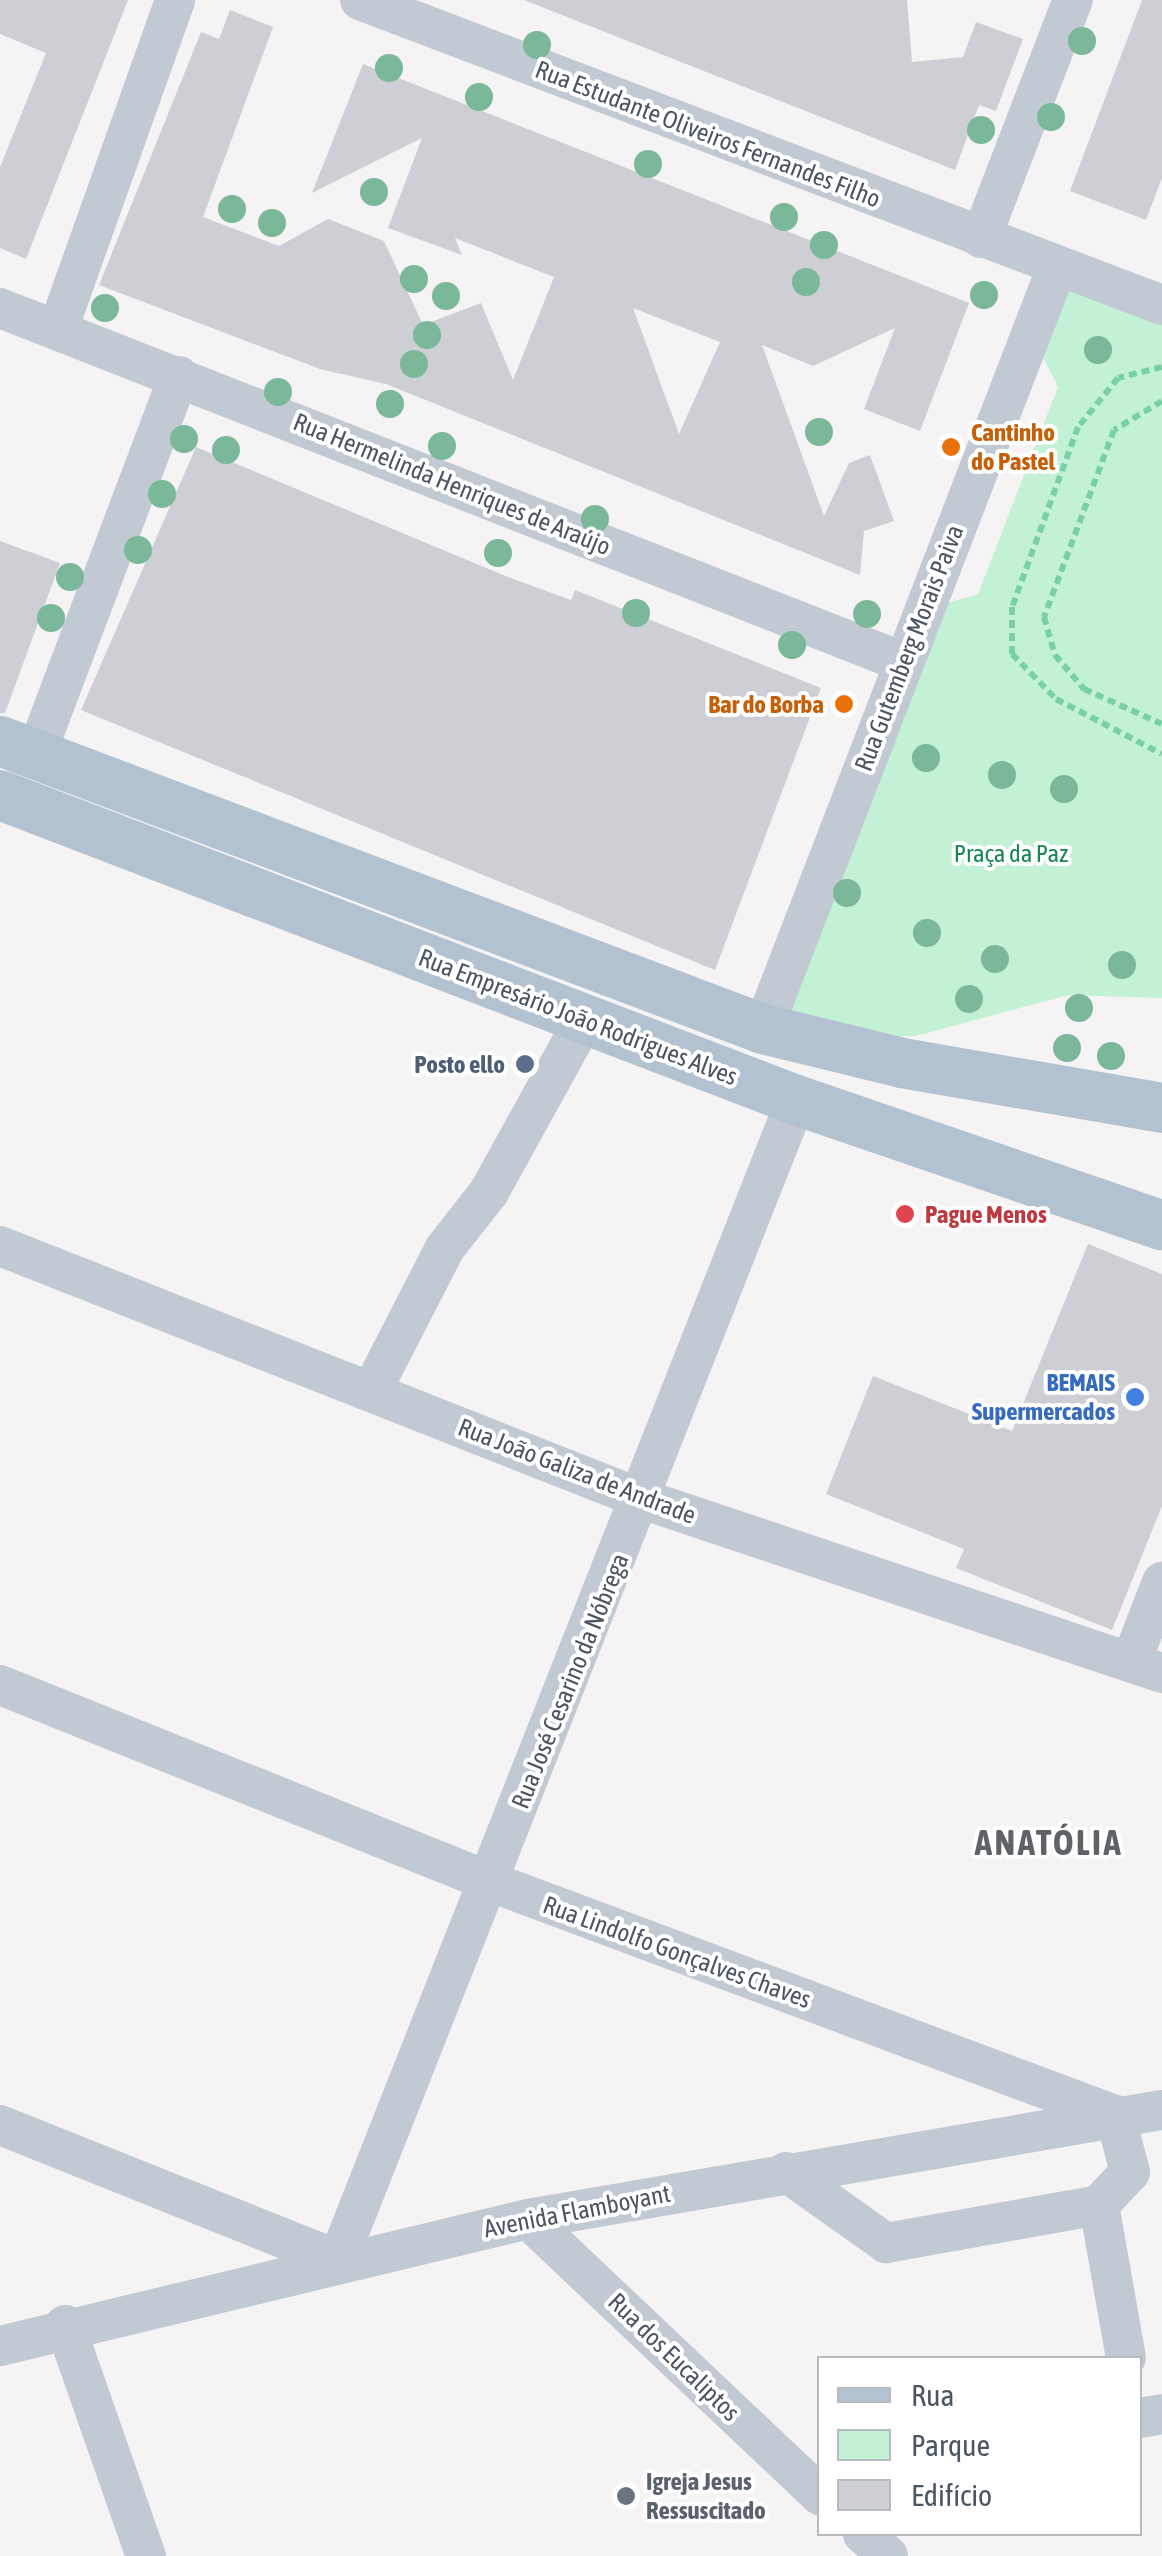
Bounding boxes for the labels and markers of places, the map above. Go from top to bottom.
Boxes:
place label: Cantinho do Pastel [971,418,1055,477]
marker: Cantinho do Pastel [940,436,962,458]
place label: Bar do Borba [708,689,824,719]
marker: Bar do Borba [833,693,855,715]
place label: Posto ello [414,1049,505,1079]
marker: Posto ello [514,1053,536,1075]
place label: Pague Menos [925,1199,1047,1229]
marker: Pague Menos [894,1203,916,1225]
place label: BEMAIS Supermercados [972,1368,1115,1427]
marker: BEMAIS Supermercados [1124,1386,1146,1408]
place label: Igreja Jesus Ressuscitado [646,2467,766,2526]
marker: Igreja Jesus Ressuscitado [615,2485,637,2507]

